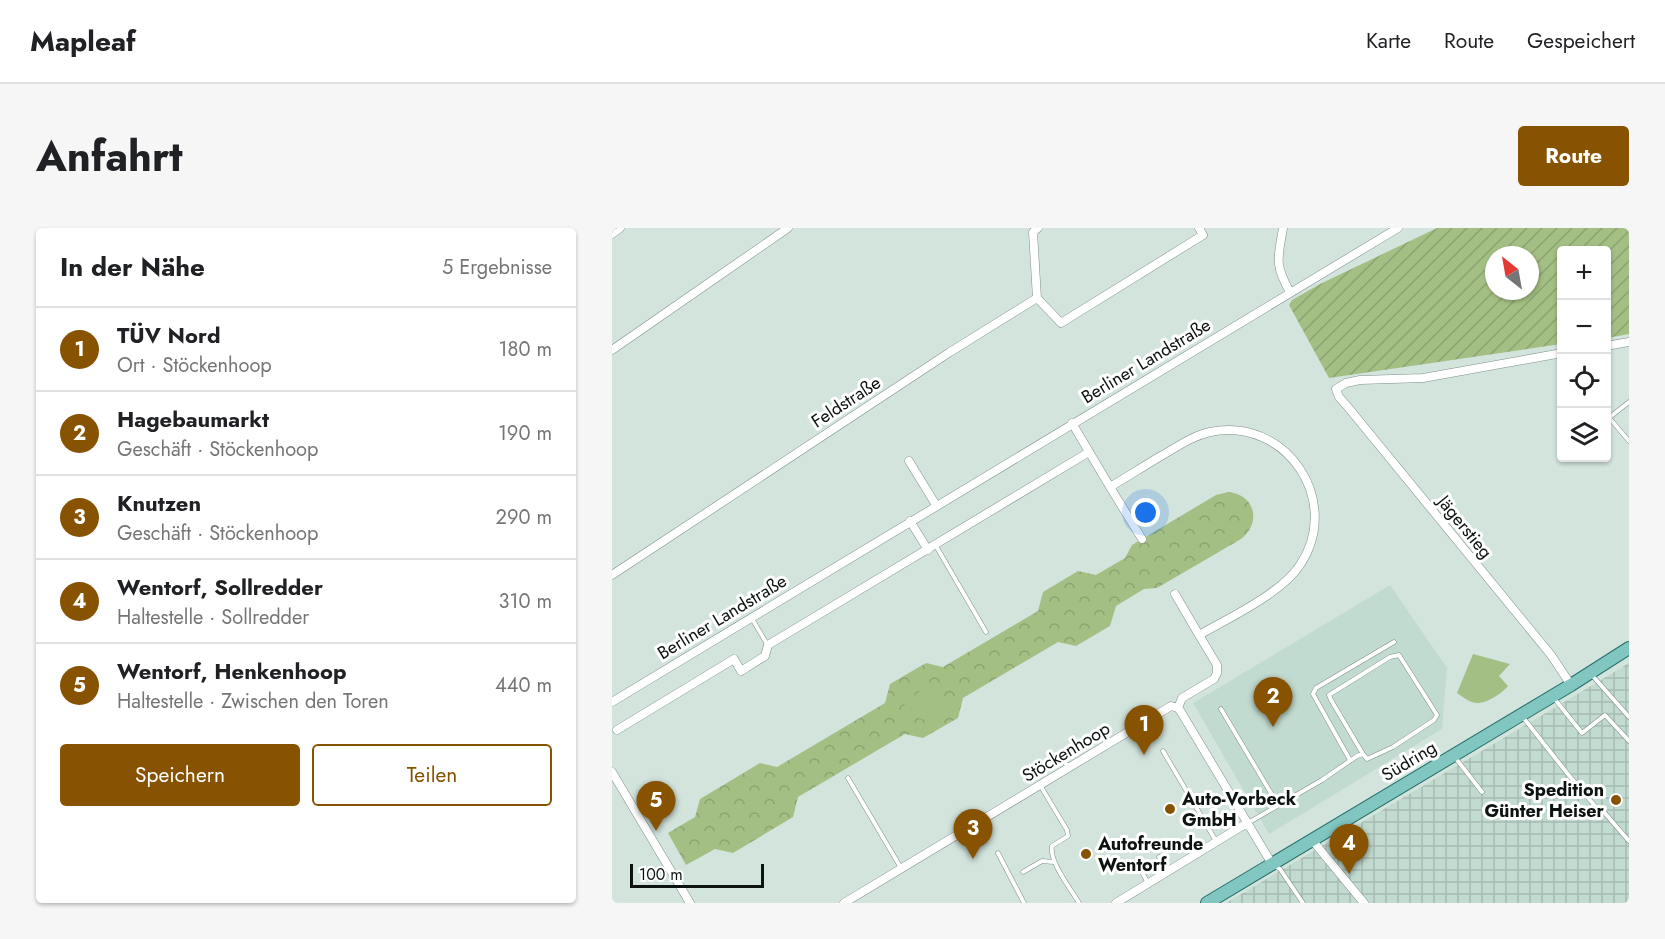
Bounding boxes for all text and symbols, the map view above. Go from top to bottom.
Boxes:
text: Mapleaf [30,21,136,62]
text: Karte [1366,26,1411,56]
text: Route [1444,26,1494,56]
text: Gespeichert [1527,26,1635,56]
text: Anfahrt [36,126,183,187]
button: Route [1518,126,1629,186]
north arrow [1485,246,1539,300]
map controls [1557,246,1611,462]
button: + [1557,246,1611,300]
text: In der Nähe [60,248,205,286]
text: 5 Ergebnisse [442,253,552,282]
button: − [1557,300,1611,354]
street label: Berliner Landstraße [1076,312,1216,410]
text: TÜV Nord [117,319,221,351]
text: 1 [74,335,85,364]
text: 180 m [498,335,552,364]
text: Ort · Stöckenhoop [117,351,272,380]
button: locate [1557,354,1611,408]
street label: Feldstraße [806,370,886,434]
text: Hagebaumarkt [117,403,269,435]
button: layers [1557,408,1611,462]
text: 2 [73,419,86,448]
text: 190 m [498,419,552,448]
text: Geschäft · Stöckenhoop [117,435,318,464]
text: Knutzen [117,487,201,519]
street label: Jägerstieg [1430,488,1499,564]
your location [1131,498,1160,527]
text: 3 [73,503,86,532]
text: 290 m [496,503,552,532]
text: Geschäft · Stöckenhoop [117,519,318,548]
street label: Berliner Landstraße [652,568,792,666]
text: Wentorf, Sollredder [117,571,323,603]
text: 4 [73,587,86,616]
text: 310 m [498,587,552,616]
text: Haltestelle · Sollredder [117,603,309,632]
text: Wentorf, Henkenhoop [117,655,346,687]
text: 5 [73,671,86,700]
text: 440 m [495,671,552,700]
pin: 2 [1254,678,1292,727]
text: Haltestelle · Zwischen den Toren [117,687,389,716]
pin: 1 [1124,706,1164,755]
street label: Stöckenhoop [1017,716,1115,788]
street label: Südring [1377,734,1441,788]
button: Speichern [60,744,300,806]
button: Teilen [312,744,552,806]
place label: Spedition Günter Heiser [1484,777,1605,824]
pin: 5 [636,782,675,831]
place label: Auto-Vorbeck GmbH [1181,786,1297,833]
marker: Spedition Günter Heiser [1609,793,1623,807]
marker: Auto-Vorbeck GmbH [1163,802,1177,816]
pin: 3 [954,810,992,859]
pin: 4 [1330,824,1368,874]
place label: Autofreunde Wentorf [1097,831,1203,878]
marker: Autofreunde Wentorf [1079,847,1093,861]
scale bar [630,861,764,888]
text: 100 m [639,863,683,886]

